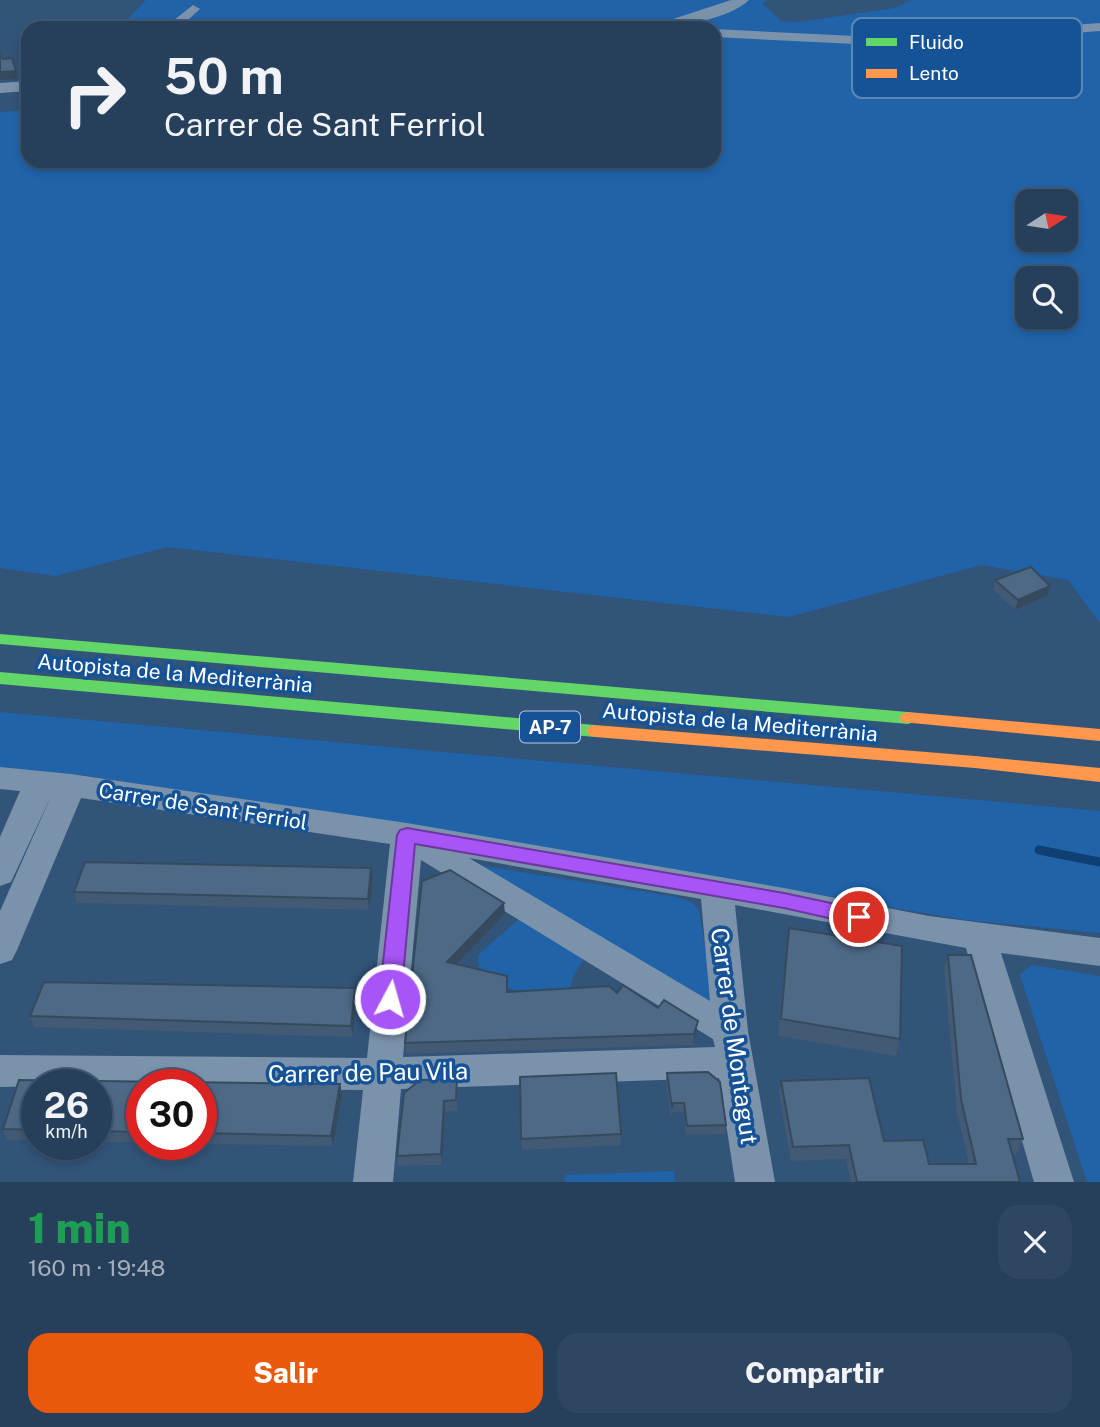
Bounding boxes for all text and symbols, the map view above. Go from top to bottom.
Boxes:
legend [852,18,1082,98]
text: Fluido [909,31,964,53]
text: 50 m [164,47,284,105]
icon: right [49,49,140,140]
text: Lento [909,62,959,84]
text: Carrer de Sant Ferriol [164,106,485,143]
north arrow [1015,189,1078,252]
map controls [1015,189,1078,329]
button: search [1015,266,1078,329]
street label: Autopista de la Mediterrània [36,649,314,697]
street label: Autopista de la Mediterrània [601,698,879,746]
road number: AP-7 [520,712,580,742]
street label: Carrer de Sant Ferriol [97,777,309,835]
pin [829,887,889,947]
icon: arrive [840,898,878,936]
street label: Carrer de Montagut [706,926,764,1146]
position arrow [353,962,427,1036]
street label: Carrer de Pau Vila [268,1056,468,1088]
speed limit sign: 30 [126,1069,217,1160]
text: 26 [44,1085,89,1126]
text: km/h [45,1121,88,1142]
text: 1 min [28,1203,131,1252]
button: close [998,1205,1072,1279]
text: 160 m · 19:48 [28,1254,166,1281]
button: Salir [28,1333,543,1413]
button: Compartir [557,1333,1072,1413]

